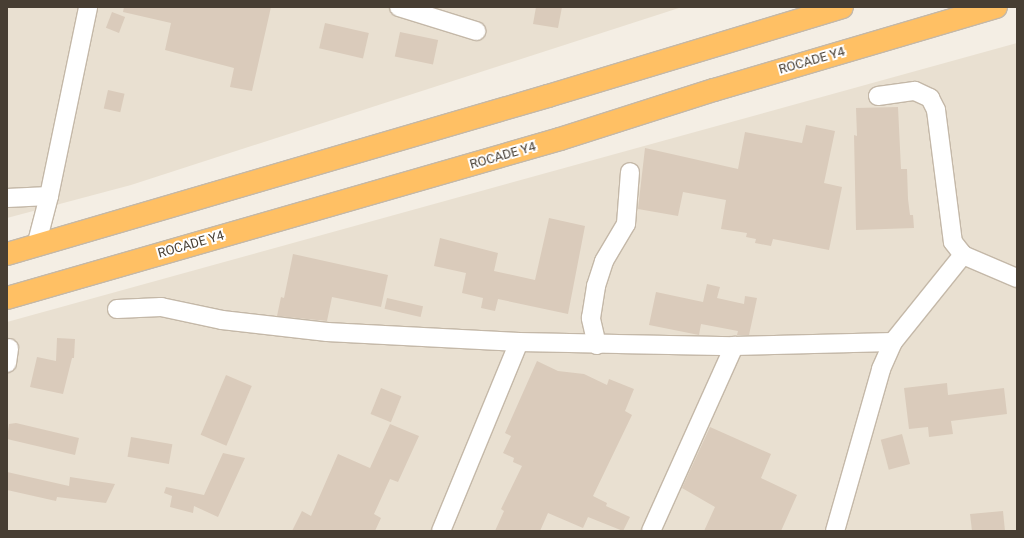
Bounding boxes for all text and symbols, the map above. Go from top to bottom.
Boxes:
street label: ROCADE Y4 [777,44,847,78]
street label: ROCADE Y4 [468,139,538,173]
street label: ROCADE Y4 [156,228,226,262]

